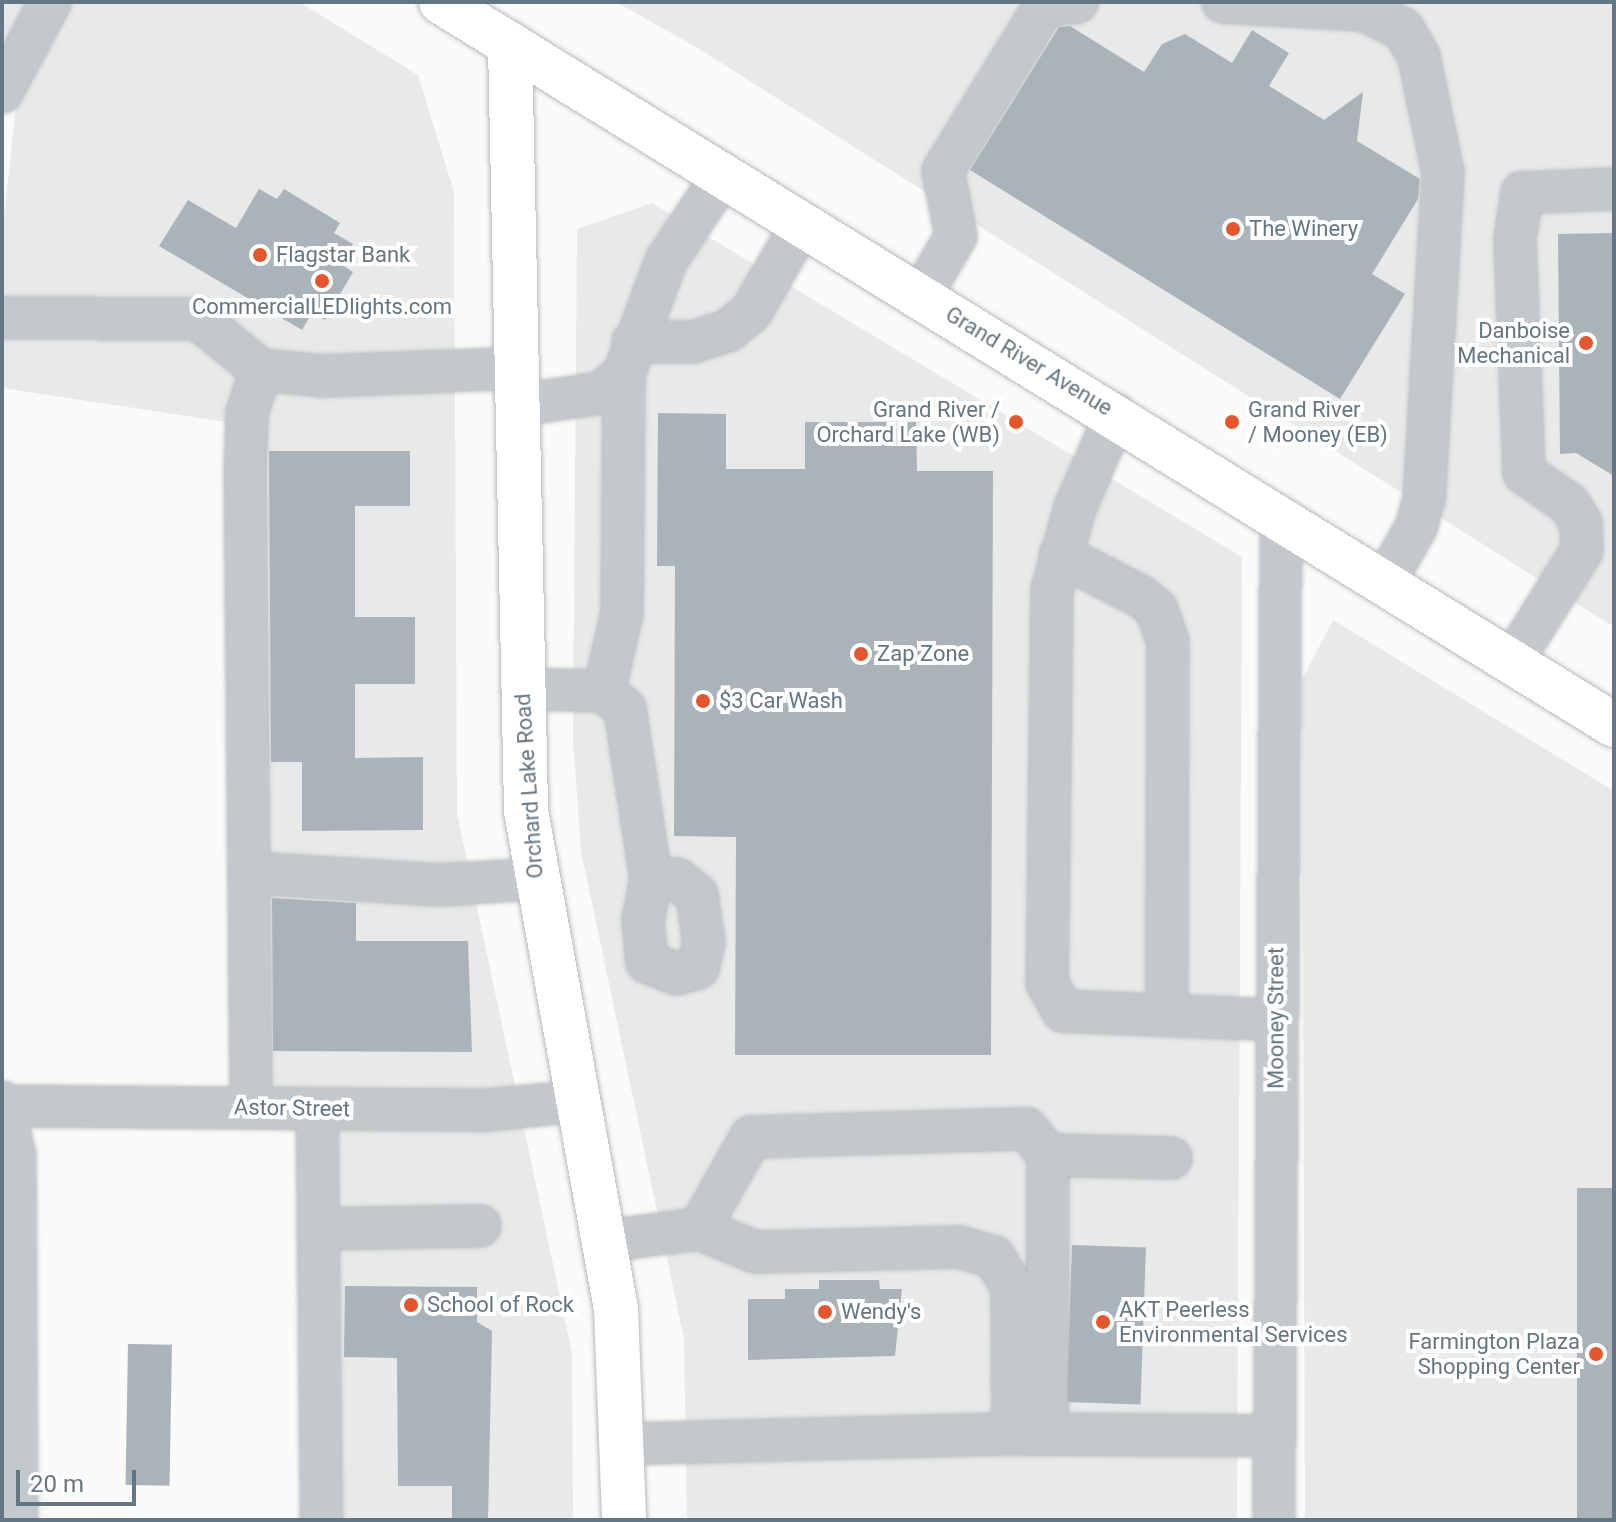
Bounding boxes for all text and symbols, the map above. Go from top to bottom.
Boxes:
place label: The Winery [1249,216,1358,242]
marker: The Winery [1224,220,1242,238]
place label: Flagstar Bank [276,242,410,268]
marker: Flagstar Bank [251,246,269,264]
marker: CommercialLEDlights.com [313,272,331,290]
place label: CommercialLEDlights.com [192,294,452,320]
street label: Grand River Avenue [941,301,1117,421]
place label: Danboise Mechanical [1457,317,1570,368]
marker: Danboise Mechanical [1577,334,1595,352]
place label: Grand River / Orchard Lake (WB) [816,396,1000,448]
place label: Grand River / Mooney (EB) [1248,396,1388,448]
marker: Grand River / Orchard Lake (WB) [1007,413,1025,431]
marker: Grand River / Mooney (EB) [1223,413,1241,431]
place label: Zap Zone [877,641,969,667]
marker: Zap Zone [852,645,870,663]
place label: $3 Car Wash [719,688,843,714]
marker: $3 Car Wash [694,692,712,710]
street label: Orchard Lake Road [509,693,549,879]
street label: Mooney Street [1263,947,1289,1089]
street label: Astor Street [234,1094,350,1122]
place label: School of Rock [427,1292,574,1318]
marker: School of Rock [402,1296,420,1314]
place label: AKT Peerless Environmental Services [1119,1296,1348,1348]
place label: Wendy's [841,1299,921,1325]
marker: Wendy's [816,1303,834,1321]
marker: AKT Peerless Environmental Services [1094,1313,1112,1331]
place label: Farmington Plaza Shopping Center [1408,1328,1580,1380]
marker: Farmington Plaza Shopping Center [1587,1345,1605,1363]
scale bar [20,1454,140,1504]
text: 20 m [30,1470,84,1498]

